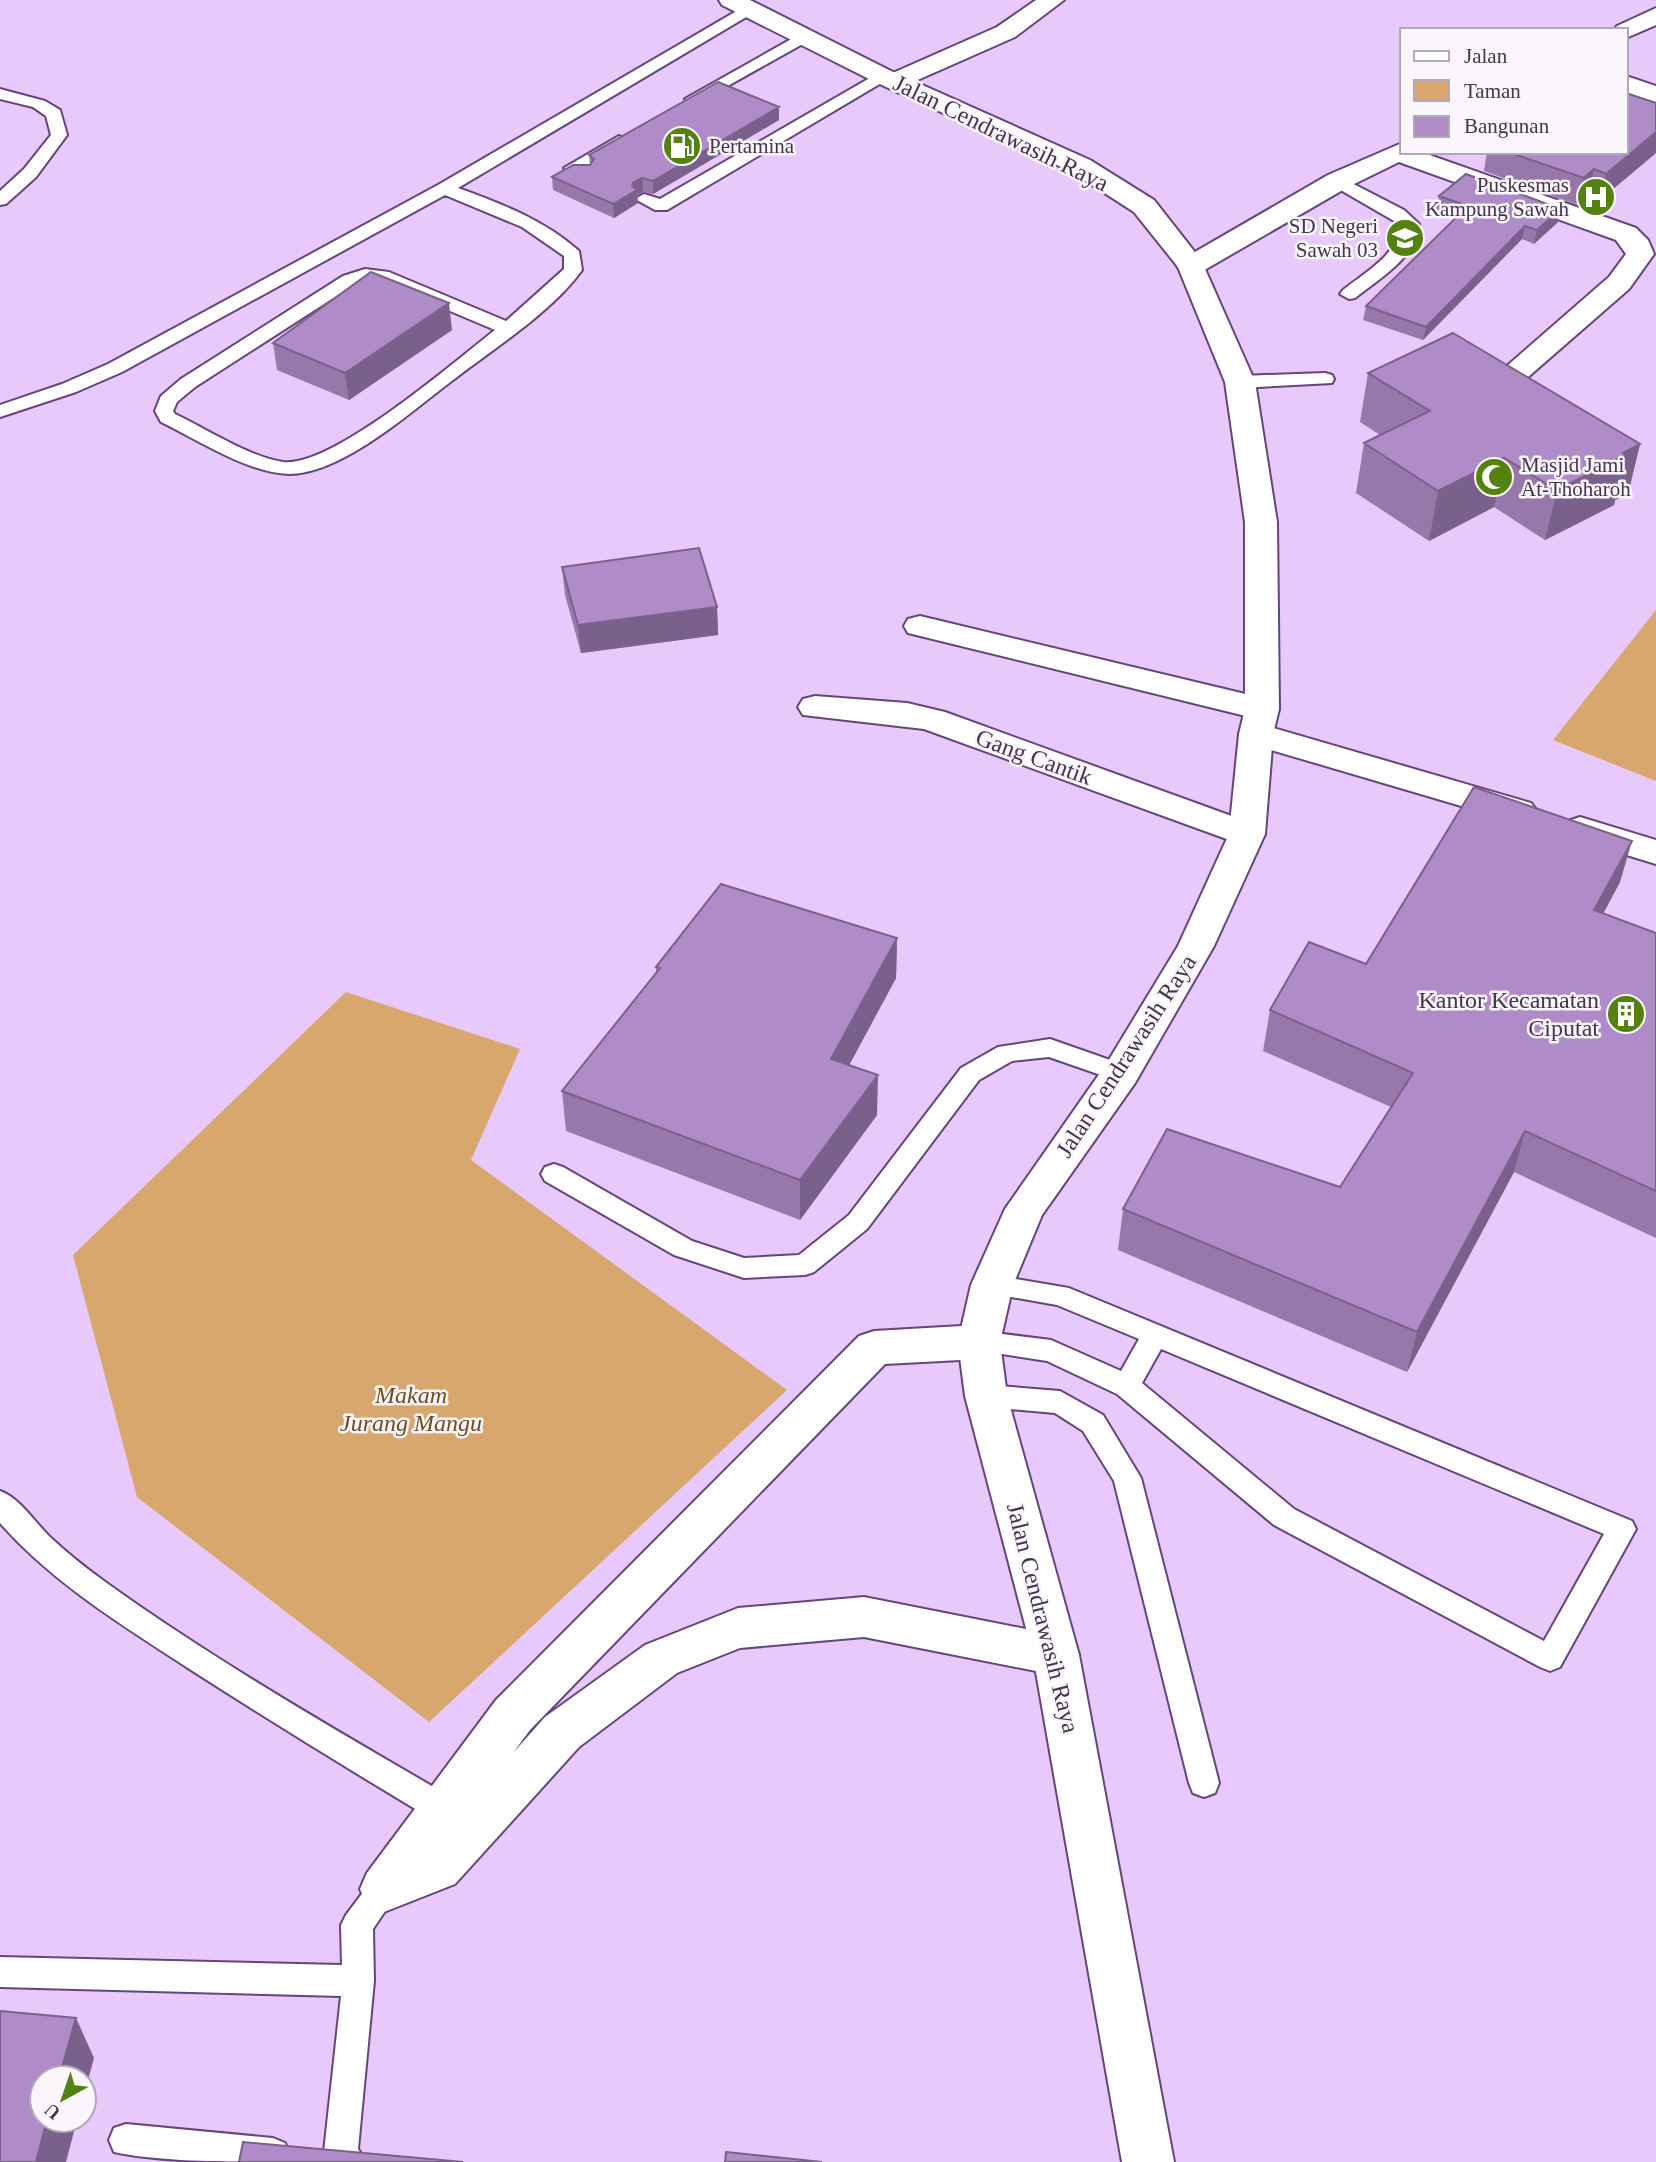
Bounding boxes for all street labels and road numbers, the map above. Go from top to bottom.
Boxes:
street label: Jalan Cendrawasih Raya [889,70,1113,197]
street label: Gang Cantik [972,724,1096,790]
street label: Jalan Cendrawasih Raya [1051,950,1201,1162]
street label: Jalan Cendrawasih Raya [1002,1500,1084,1736]

